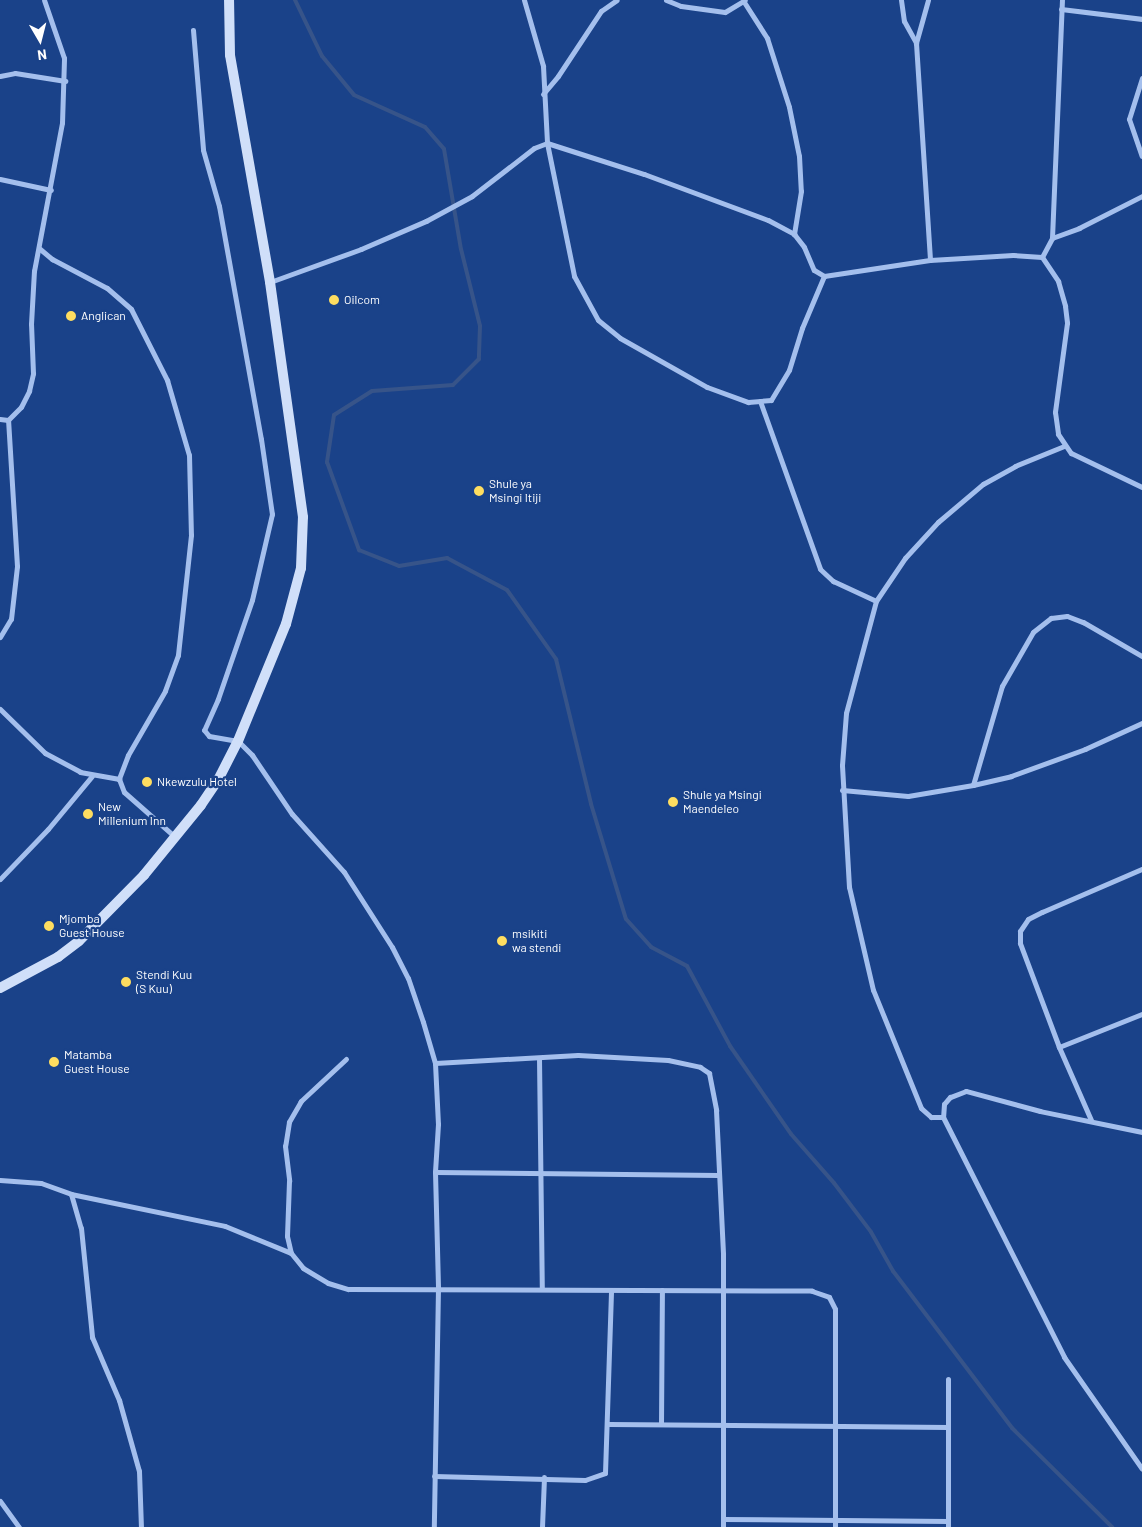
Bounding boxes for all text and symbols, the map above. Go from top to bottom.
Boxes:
north arrow [15,15,65,65]
text: N [36,46,48,64]
place label: Oilcom [344,293,380,307]
marker: Oilcom [328,294,340,306]
place label: Anglican [81,309,126,323]
marker: Anglican [65,310,77,322]
place label: Shule ya Msingi Itiji [489,477,541,505]
marker: Shule ya Msingi Itiji [473,485,485,497]
place label: Nkewzulu Hotel [157,775,237,789]
marker: Nkewzulu Hotel [141,776,153,788]
place label: Shule ya Msingi Maendeleo [683,788,762,816]
marker: Shule ya Msingi Maendeleo [667,796,679,808]
place label: New Millenium Inn [98,800,166,828]
marker: New Millenium Inn [82,808,94,820]
place label: Mjomba Guest House [59,912,125,940]
marker: Mjomba Guest House [43,920,55,932]
place label: msikiti wa stendi [512,927,561,955]
marker: msikiti wa stendi [496,935,508,947]
place label: Stendi Kuu (S Kuu) [136,968,192,996]
marker: Stendi Kuu (S Kuu) [120,976,132,988]
place label: Matamba Guest House [64,1048,130,1076]
marker: Matamba Guest House [48,1056,60,1068]

